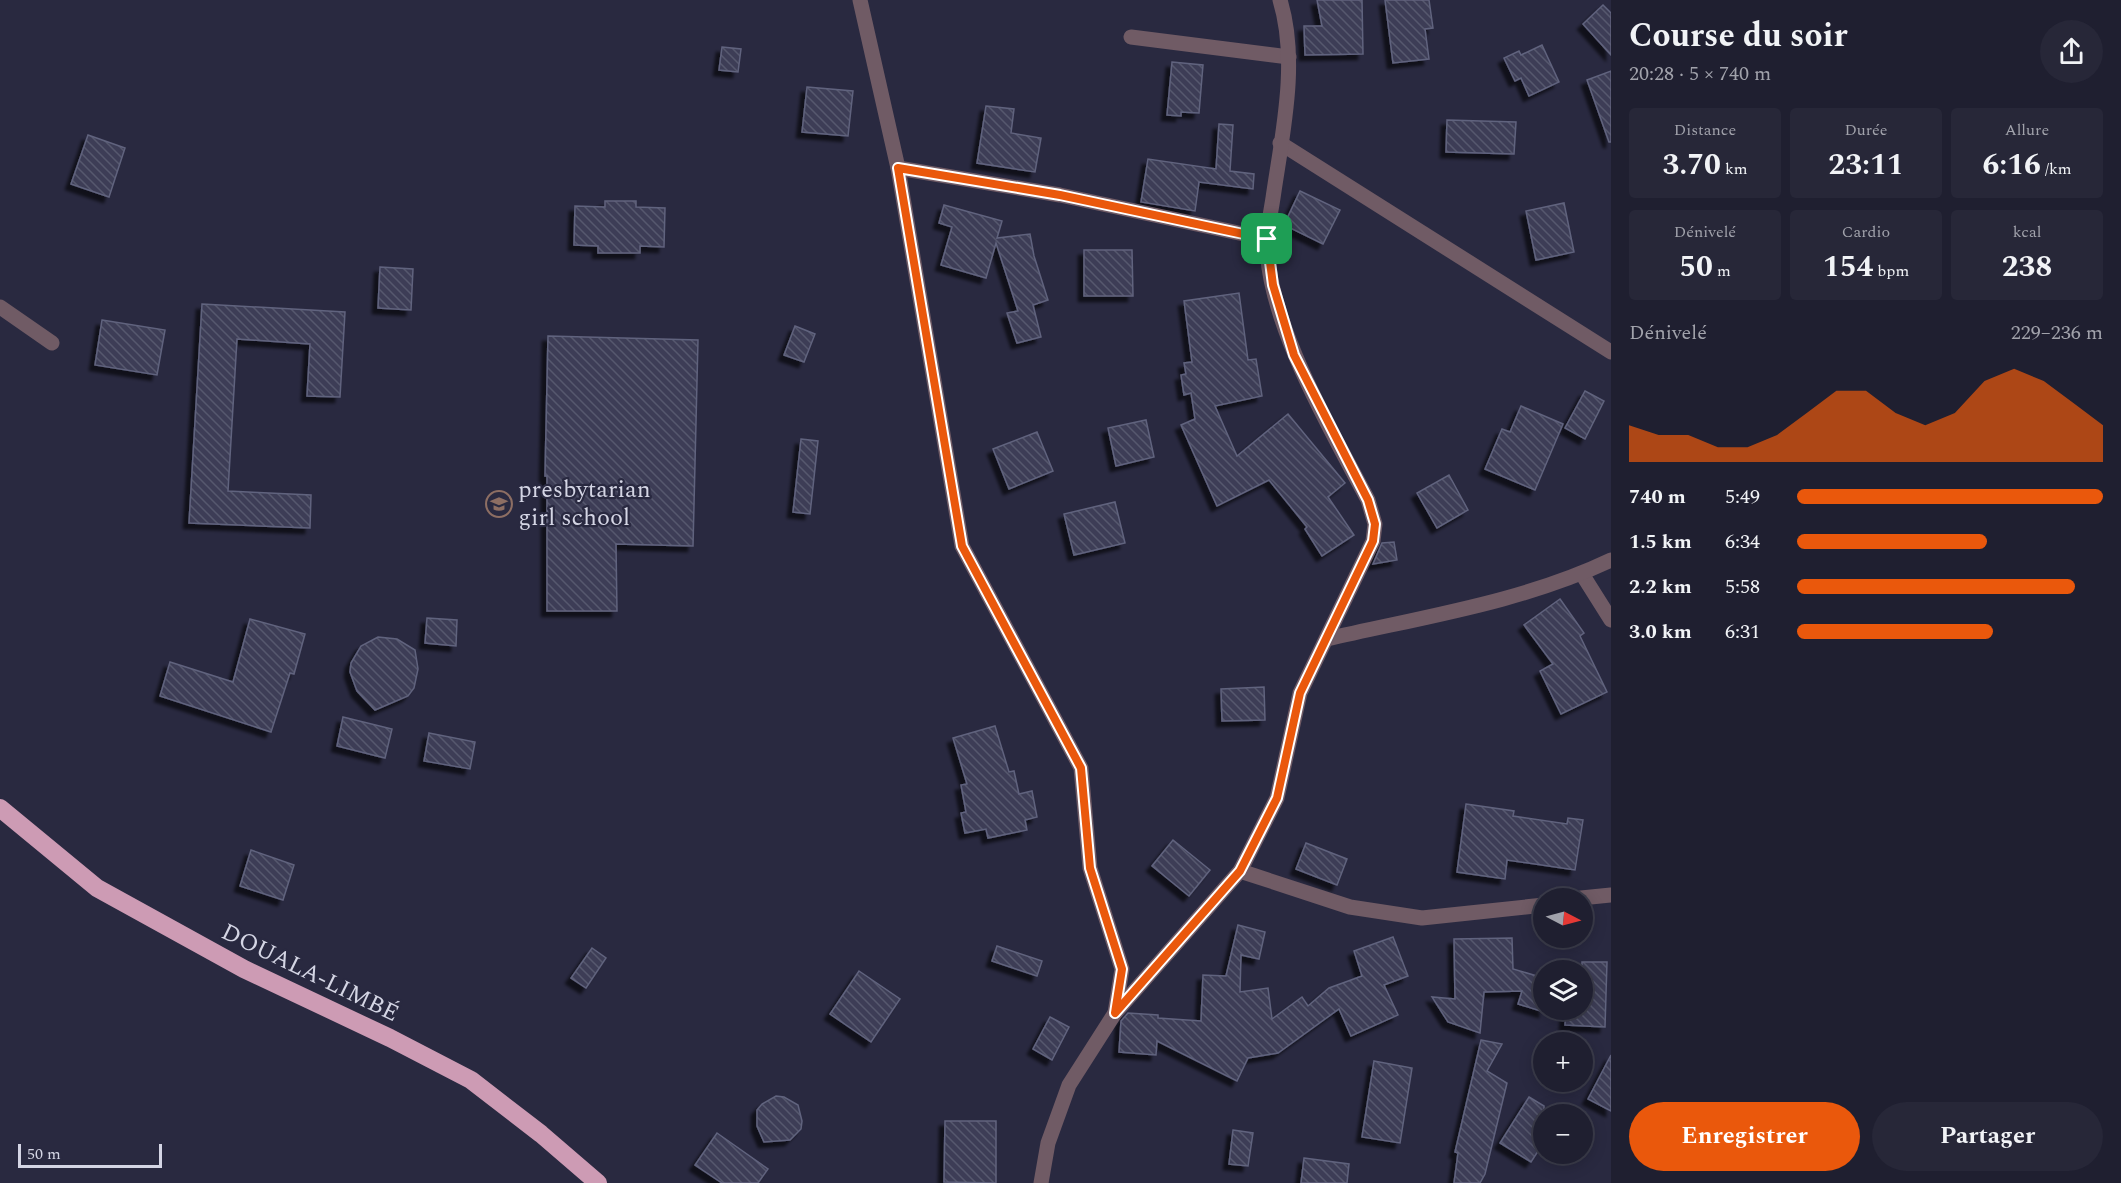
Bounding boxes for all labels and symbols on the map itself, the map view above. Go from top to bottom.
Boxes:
pin [1241,213,1292,264]
place label: presbytarian girl school [518,472,651,536]
school or university icon: presbytarian girl school [484,489,514,519]
north arrow [1533,888,1593,948]
street label: DOUALA-LIMBÉ [215,914,405,1032]
scale bar [18,1141,162,1168]

